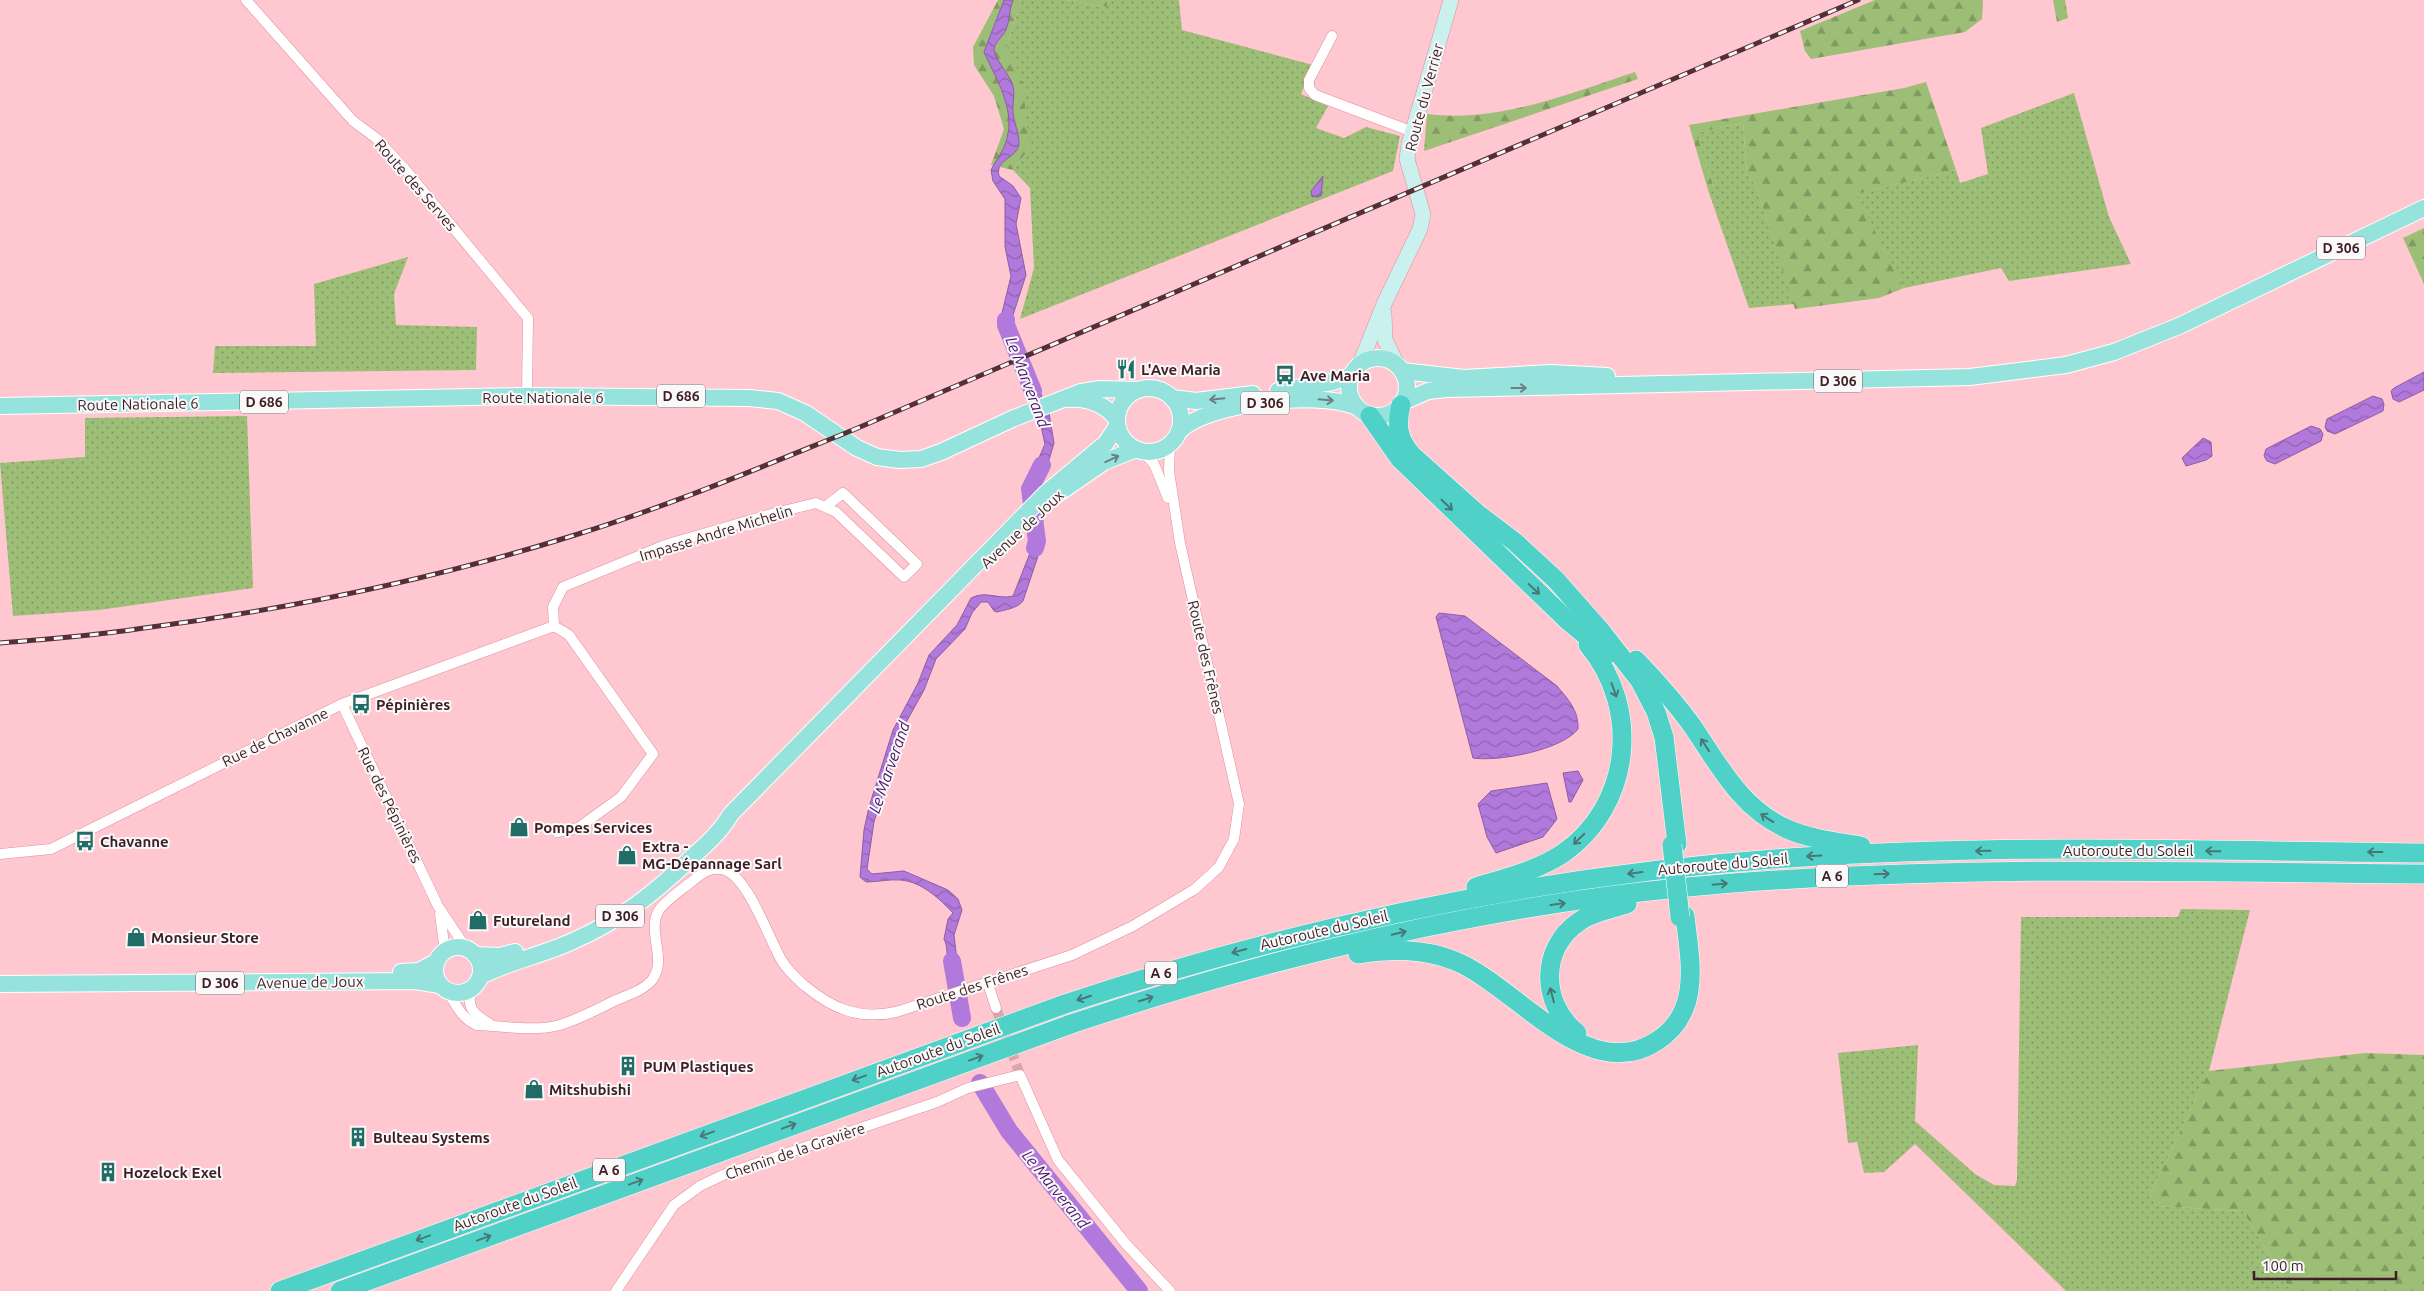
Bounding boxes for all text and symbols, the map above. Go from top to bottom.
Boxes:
street label: Route du Verrier [1401,41,1447,153]
street label: Route des Serves [372,136,460,234]
road number: D 306 [2317,237,2365,260]
water label: Le Marverand [1002,334,1054,431]
restaurant icon: L'Ave Maria [1115,358,1137,380]
place label: L'Ave Maria [1141,361,1221,378]
bus stop icon: Ave Maria [1274,364,1296,386]
place label: Ave Maria [1300,367,1370,384]
road number: D 306 [1814,370,1862,392]
one-way arrow [1511,383,1527,392]
road number: D 686 [657,384,705,408]
street label: Route Nationale 6 [482,389,604,406]
road number: D 686 [240,391,288,414]
road number: D 306 [1241,392,1289,414]
street label: Route Nationale 6 [77,394,199,414]
one-way arrow [1209,394,1225,404]
one-way arrow [1318,395,1334,405]
one-way arrow [1104,453,1119,463]
street label: Avenue de Joux [977,486,1067,572]
one-way arrow [1441,499,1453,511]
street label: Impasse Andre Michelin [637,502,795,564]
one-way arrow [1528,583,1541,595]
street label: Route des Frênes [1185,598,1227,716]
one-way arrow [1610,682,1619,697]
bus stop icon: Pépinières [350,693,372,715]
place label: Pépinières [376,696,450,713]
street label: Rue de Chavanne [219,704,331,770]
water label: Le Marverand [865,718,913,815]
one-way arrow [1699,738,1710,752]
street label: Rue des Pépinières [355,744,425,866]
one-way arrow [1761,812,1775,822]
shop icon: Pompes Services [508,816,530,838]
place label: Pompes Services [534,819,652,836]
bus stop icon: Chavanne [74,830,96,852]
place label: Chavanne [100,833,169,850]
one-way arrow [1573,833,1586,845]
place label: Extra - MG-Dépannage Sarl [642,838,782,872]
street label: Autoroute du Soleil [2063,842,2193,859]
shop icon: Extra - MG-Dépannage Sarl [616,844,638,866]
one-way arrow [1976,846,1992,856]
one-way arrow [2205,846,2222,856]
one-way arrow [2368,848,2384,857]
street label: Autoroute du Soleil [1657,850,1789,878]
one-way arrow [1807,852,1823,861]
road number: A 6 [1816,864,1848,888]
one-way arrow [1627,868,1643,878]
one-way arrow [1873,869,1889,878]
one-way arrow [1711,880,1727,889]
one-way arrow [1550,899,1566,909]
road number: D 306 [596,904,644,928]
street label: Autoroute du Soleil [1258,907,1390,953]
shop icon: Futureland [467,909,489,931]
place label: Futureland [493,912,570,929]
shop icon: Monsieur Store [125,926,147,948]
one-way arrow [1390,928,1406,938]
place label: Monsieur Store [151,929,259,946]
one-way arrow [1232,946,1248,956]
street label: Route des Frênes [914,961,1030,1013]
road number: A 6 [1145,961,1177,984]
road number: D 306 [196,971,244,994]
street label: Avenue de Joux [256,973,364,991]
one-way arrow [1546,987,1556,1003]
one-way arrow [1076,993,1092,1003]
one-way arrow [1138,994,1154,1004]
street label: Autoroute du Soleil [874,1020,1002,1080]
one-way arrow [968,1053,983,1062]
building icon: PUM Plastiques [617,1055,639,1077]
place label: PUM Plastiques [643,1058,753,1075]
one-way arrow [852,1074,867,1083]
shop icon: Mitshubishi [523,1078,545,1100]
place label: Mitshubishi [549,1081,631,1098]
street label: Chemin de la Gravière [723,1119,867,1183]
one-way arrow [781,1121,796,1130]
building icon: Bulteau Systems [347,1126,369,1148]
place label: Bulteau Systems [373,1129,490,1146]
one-way arrow [699,1130,715,1139]
water label: Le Marverand [1019,1146,1094,1233]
road number: A 6 [593,1158,625,1182]
building icon: Hozelock Exel [97,1161,119,1183]
place label: Hozelock Exel [123,1164,222,1181]
street label: Autoroute du Soleil [451,1174,579,1234]
one-way arrow [628,1177,644,1186]
one-way arrow [476,1233,491,1242]
one-way arrow [416,1234,431,1243]
scale bar [2254,1248,2396,1280]
text: 100 m [2262,1257,2304,1274]

